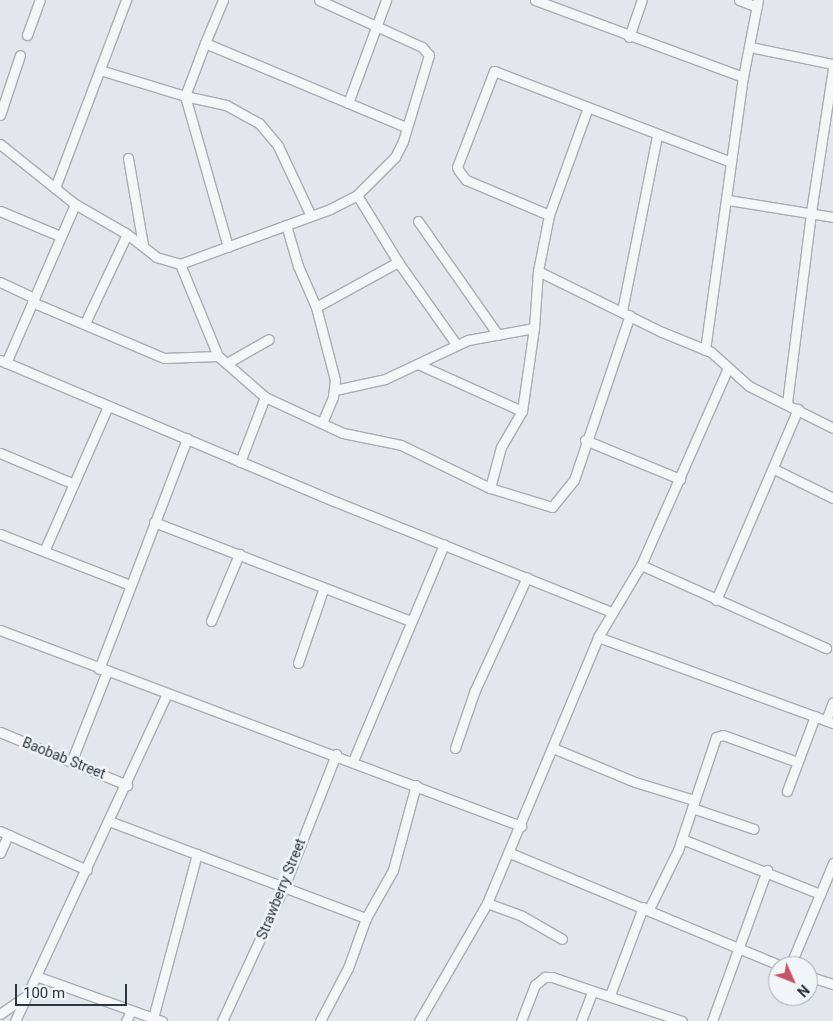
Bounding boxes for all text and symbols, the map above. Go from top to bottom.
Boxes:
street label: Baobab Street [20,734,108,782]
street label: Strawberry Street [253,836,309,942]
north arrow [768,956,818,1006]
scale bar [18,974,130,1006]
text: N [794,982,812,1000]
text: 100 m [23,984,65,1002]

